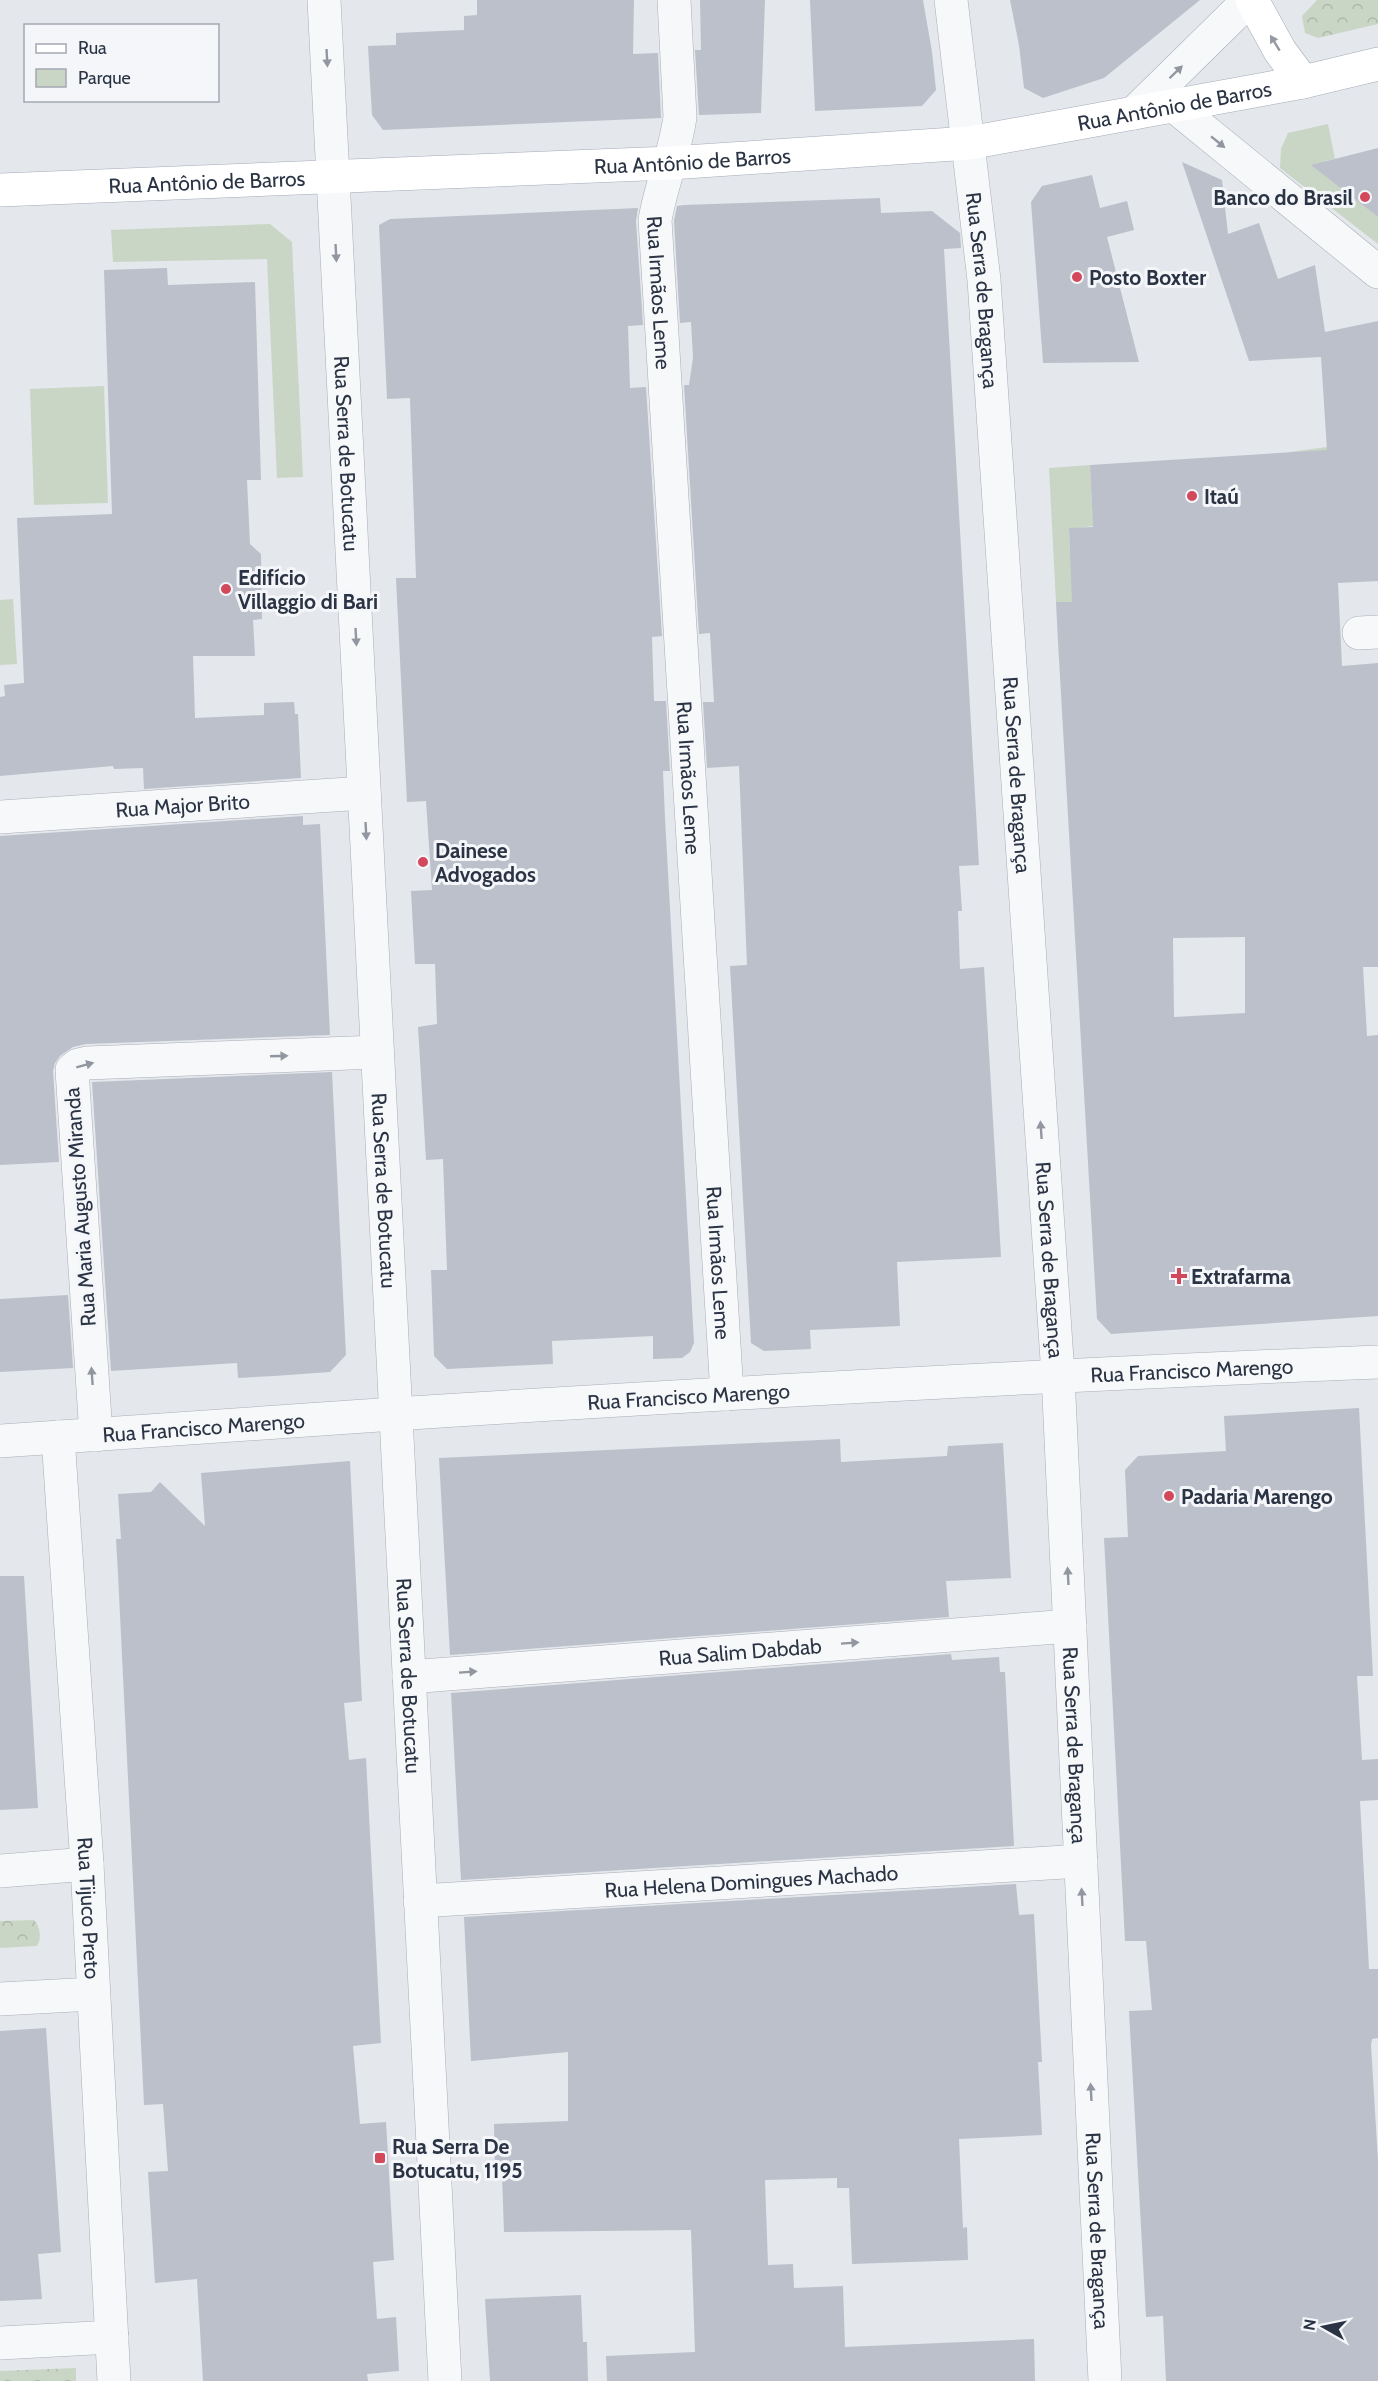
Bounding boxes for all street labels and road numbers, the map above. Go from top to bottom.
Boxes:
street label: Rua Antônio de Barros [1075,75,1274,135]
street label: Rua Antônio de Barros [594,142,792,179]
street label: Rua Antônio de Barros [108,165,306,198]
street label: Rua Serra de Bragança [961,191,1004,389]
street label: Rua Irmãos Leme [642,215,677,370]
street label: Rua Serra de Botucatu [330,355,364,552]
street label: Rua Serra de Bragança [998,676,1037,874]
street label: Rua Irmãos Leme [672,700,706,856]
street label: Rua Major Brito [115,788,251,822]
street label: Rua Maria Augusto Miranda [59,1087,101,1327]
street label: Rua Serra de Botucatu [367,1092,402,1289]
street label: Rua Serra de Bragança [1031,1161,1069,1359]
street label: Rua Irmãos Leme [702,1185,736,1341]
street label: Rua Francisco Marengo [1090,1353,1294,1387]
street label: Rua Francisco Marengo [586,1378,791,1414]
street label: Rua Francisco Marengo [102,1407,306,1447]
street label: Rua Serra de Botucatu [392,1577,427,1774]
street label: Rua Salim Dabdab [658,1633,822,1670]
street label: Rua Serra de Bragança [1058,1646,1092,1844]
street label: Rua Tijuco Preto [73,1836,105,1980]
street label: Rua Helena Domingues Machado [604,1860,899,1902]
street label: Rua Serra de Bragança [1081,2131,1115,2330]

